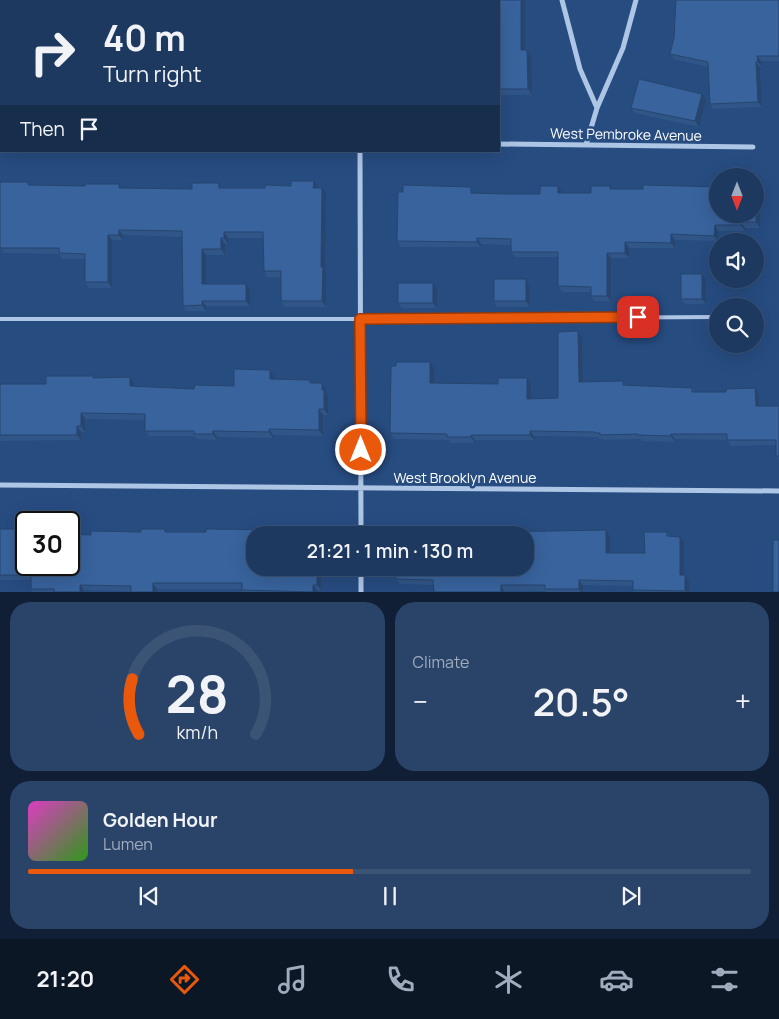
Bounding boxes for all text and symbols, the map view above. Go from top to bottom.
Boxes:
text: 40 m [103,14,186,62]
icon: right [20,20,85,85]
text: Turn right [103,59,201,89]
icon: arrive [75,115,103,143]
text: Then [20,116,65,142]
street label: West Pembroke Avenue [550,123,702,145]
north arrow [709,168,764,222]
map controls [709,168,764,353]
button: sound [709,233,764,288]
pin [617,296,659,338]
button: search [709,298,764,353]
icon: arrive [624,303,652,331]
position arrow [334,423,386,475]
street label: West Brooklyn Avenue [394,468,536,487]
speed limit sign: 30 [15,511,80,576]
text: 21:21 · 1 min · 130 m [307,538,473,564]
text: Climate [413,651,469,673]
text: 28 [166,658,229,729]
text: 20.5° [533,675,630,727]
text: − [413,682,428,720]
text: + [735,682,751,720]
text: km/h [176,720,218,744]
text: Golden Hour [103,807,217,833]
text: Lumen [103,833,153,855]
icon: previous [135,882,163,910]
icon: pause [376,882,404,910]
icon: next [617,882,645,910]
icon: directions [167,962,202,997]
icon: music [275,962,310,997]
icon: phone [383,962,418,997]
icon: climate [491,962,526,997]
icon: car [599,962,634,997]
icon: filters [707,962,742,997]
text: 21:20 [37,964,94,994]

